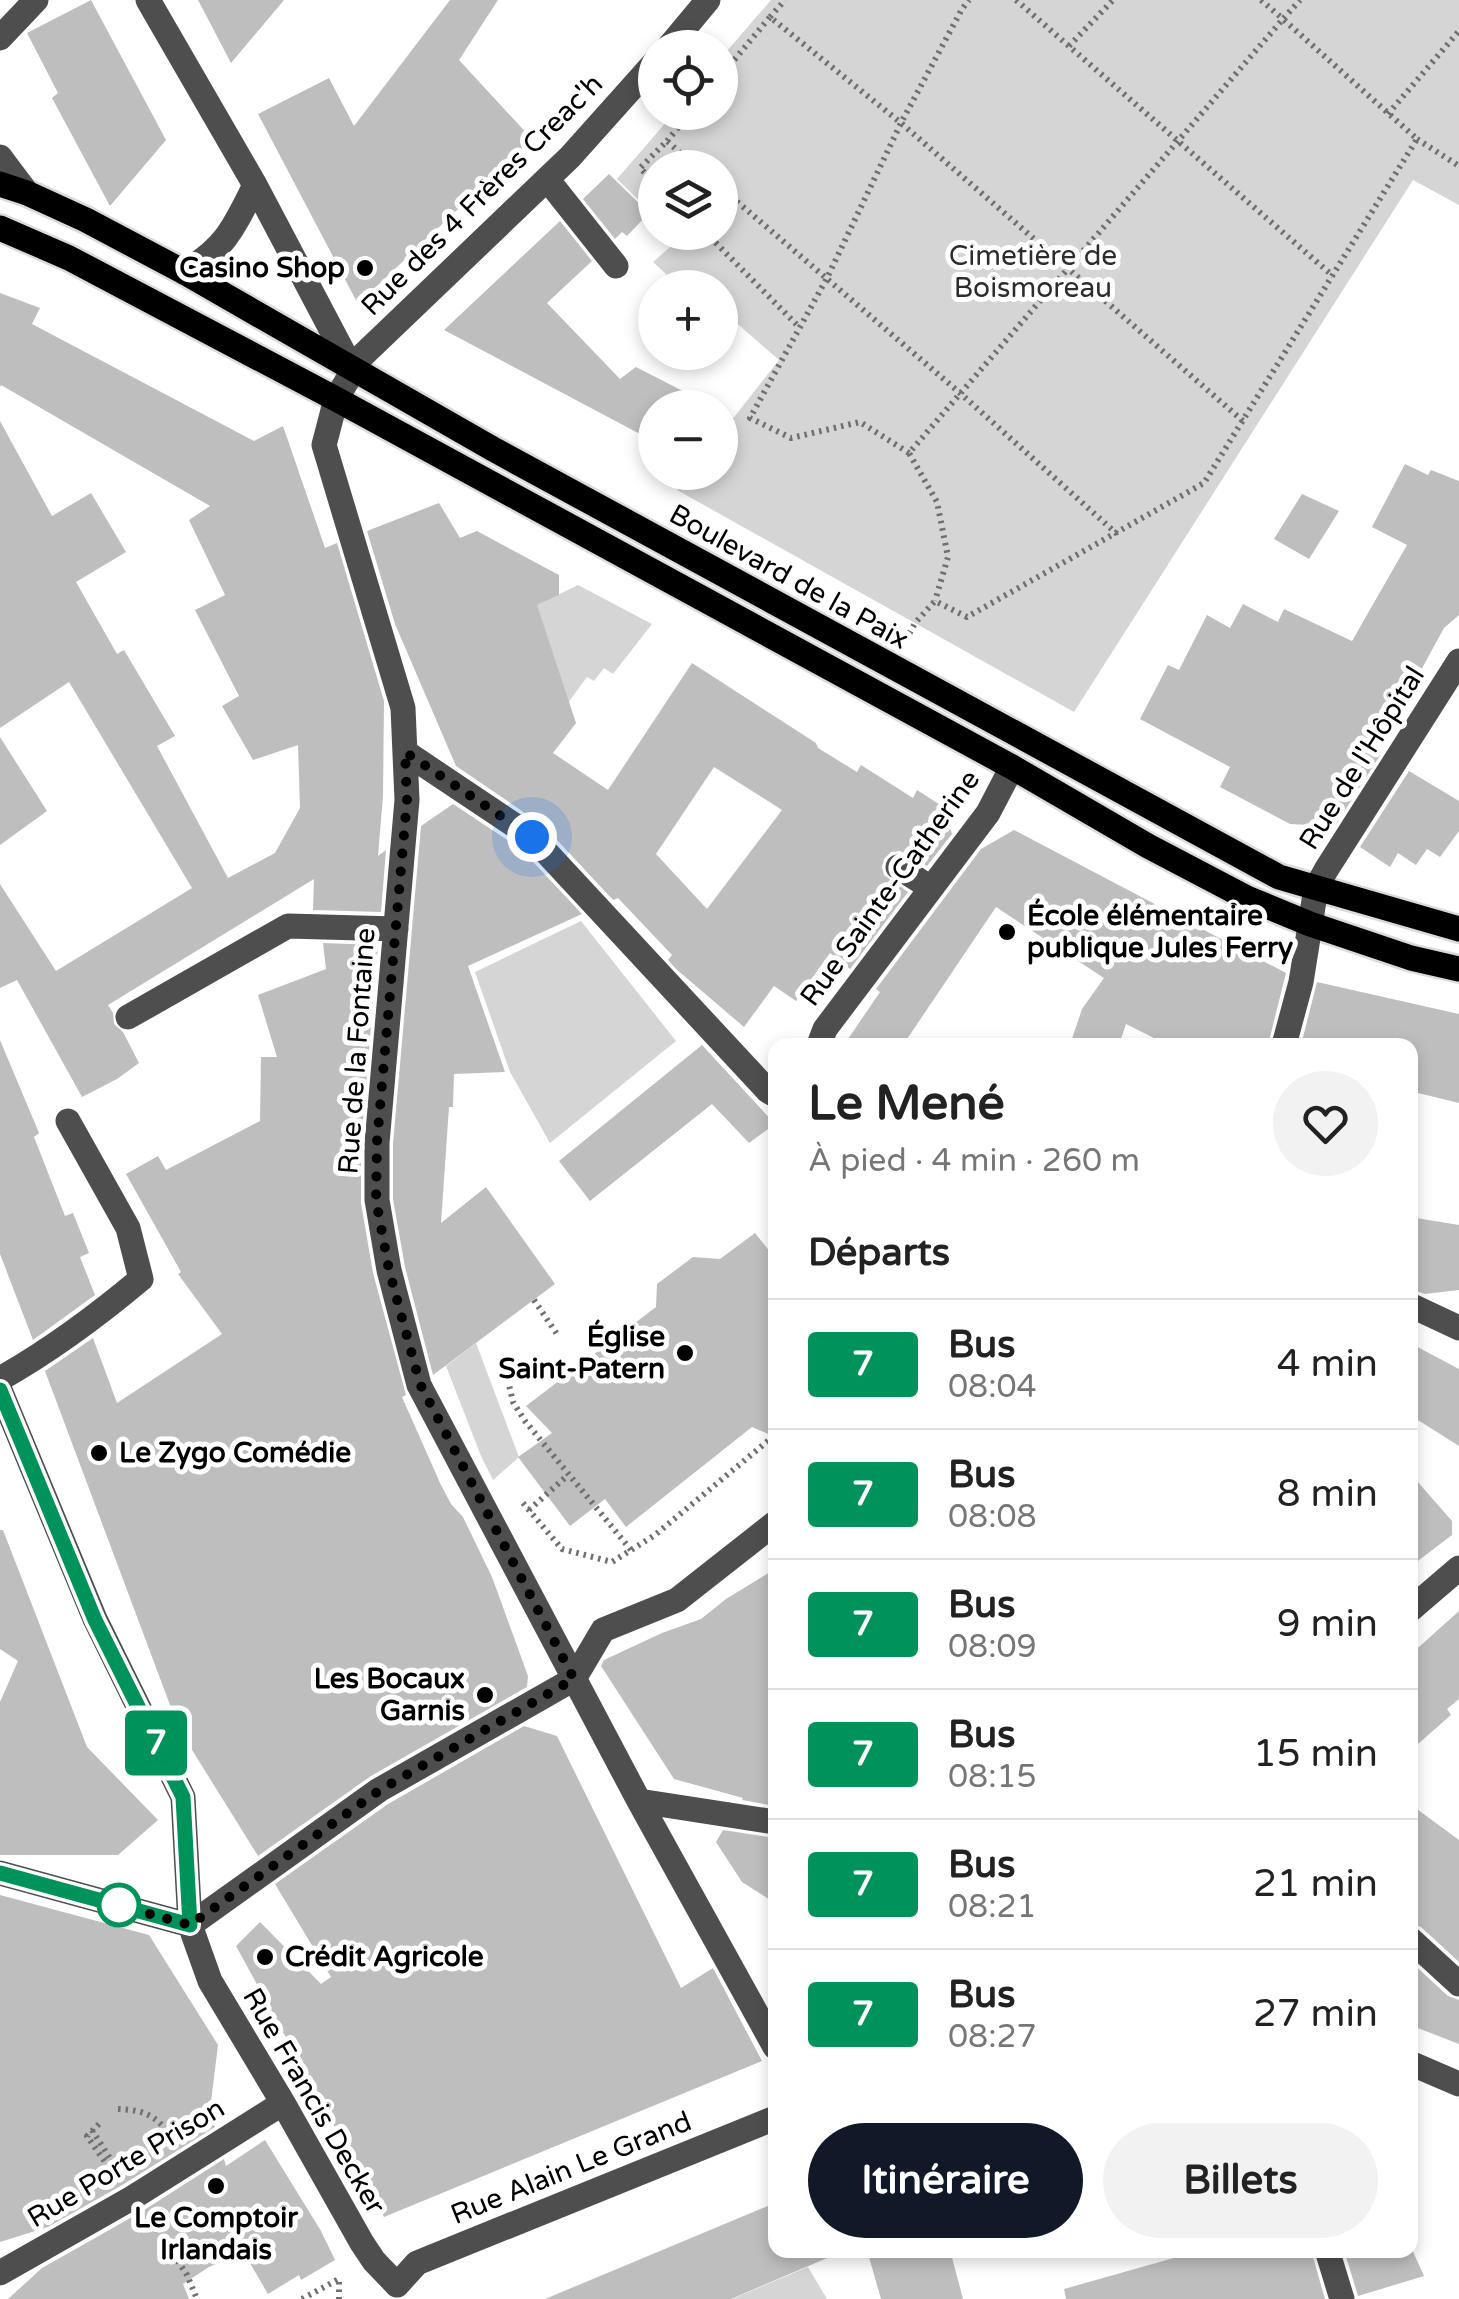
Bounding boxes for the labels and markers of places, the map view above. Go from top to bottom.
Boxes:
place label: Casino Shop [179,251,345,285]
marker: Casino Shop [354,257,376,279]
place label: École élémentaire publique Jules Ferry [1027,898,1293,965]
marker: École élémentaire publique Jules Ferry [996,921,1018,943]
place label: Église Saint-Patern [499,1319,665,1386]
marker: Église Saint-Patern [674,1342,696,1364]
place label: Le Zygo Comédie [119,1436,351,1470]
marker: Le Zygo Comédie [88,1442,110,1464]
place label: Les Bocaux Garnis [314,1662,465,1728]
marker: Les Bocaux Garnis [474,1684,496,1706]
unlabelled marker [98,1884,140,1926]
place label: Crédit Agricole [285,1940,484,1974]
marker: Crédit Agricole [254,1946,276,1968]
marker: Le Comptoir Irlandais [205,2175,227,2197]
place label: Le Comptoir Irlandais [134,2201,299,2267]

